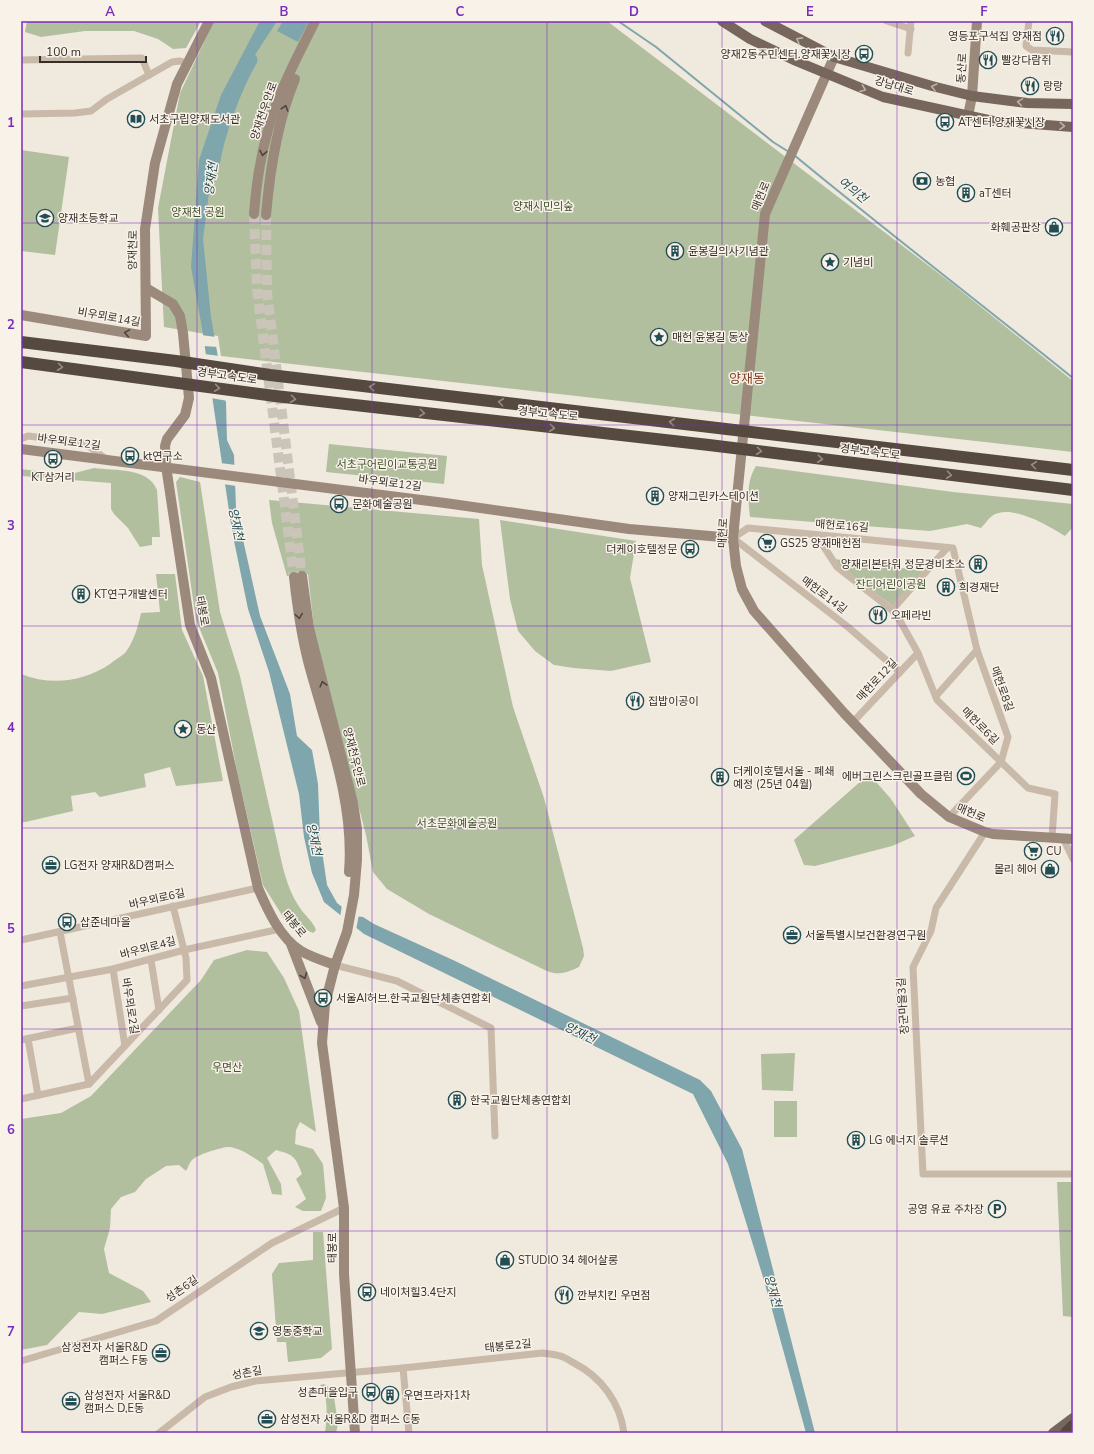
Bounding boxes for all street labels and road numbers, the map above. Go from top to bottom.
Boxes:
street label: 동산로 [953,52,971,84]
street label: 강남대로 [872,73,916,99]
street label: 양재천우안로 [247,80,281,142]
street label: 매헌로 [748,179,774,213]
street label: 양재천로 [125,230,141,270]
street label: 비우뫼로14길 [76,304,142,330]
street label: 경부고속도로 [196,364,258,388]
street label: 경부고속도로 [517,403,579,425]
street label: 바우뫼로12길 [36,431,102,453]
street label: 경부고속도로 [839,441,901,463]
street label: 바우뫼로12길 [357,472,423,494]
street label: 매헌로 [715,517,731,549]
street label: 매헌로16길 [815,517,869,535]
street label: 매헌로14길 [798,573,850,617]
street label: 태봉로 [192,595,212,627]
street label: 매헌로12길 [853,655,901,705]
street label: 매헌로8길 [987,664,1017,714]
street label: 매헌로6길 [958,704,1002,748]
street label: 양재천우안로 [339,726,369,788]
street label: 매헌로 [954,800,988,826]
street label: 바우뫼로6길 [127,885,187,913]
street label: 태봉로 [279,907,309,941]
street label: 바우뫼로4길 [118,933,178,963]
street label: 바우뫼로2길 [118,977,142,1035]
street label: 장군마을3길 [894,977,912,1035]
street label: 태봉로 [325,1233,340,1263]
street label: 성촌6길 [163,1272,201,1306]
street label: 태봉로2길 [484,1336,532,1356]
street label: 성촌길 [231,1363,263,1383]

